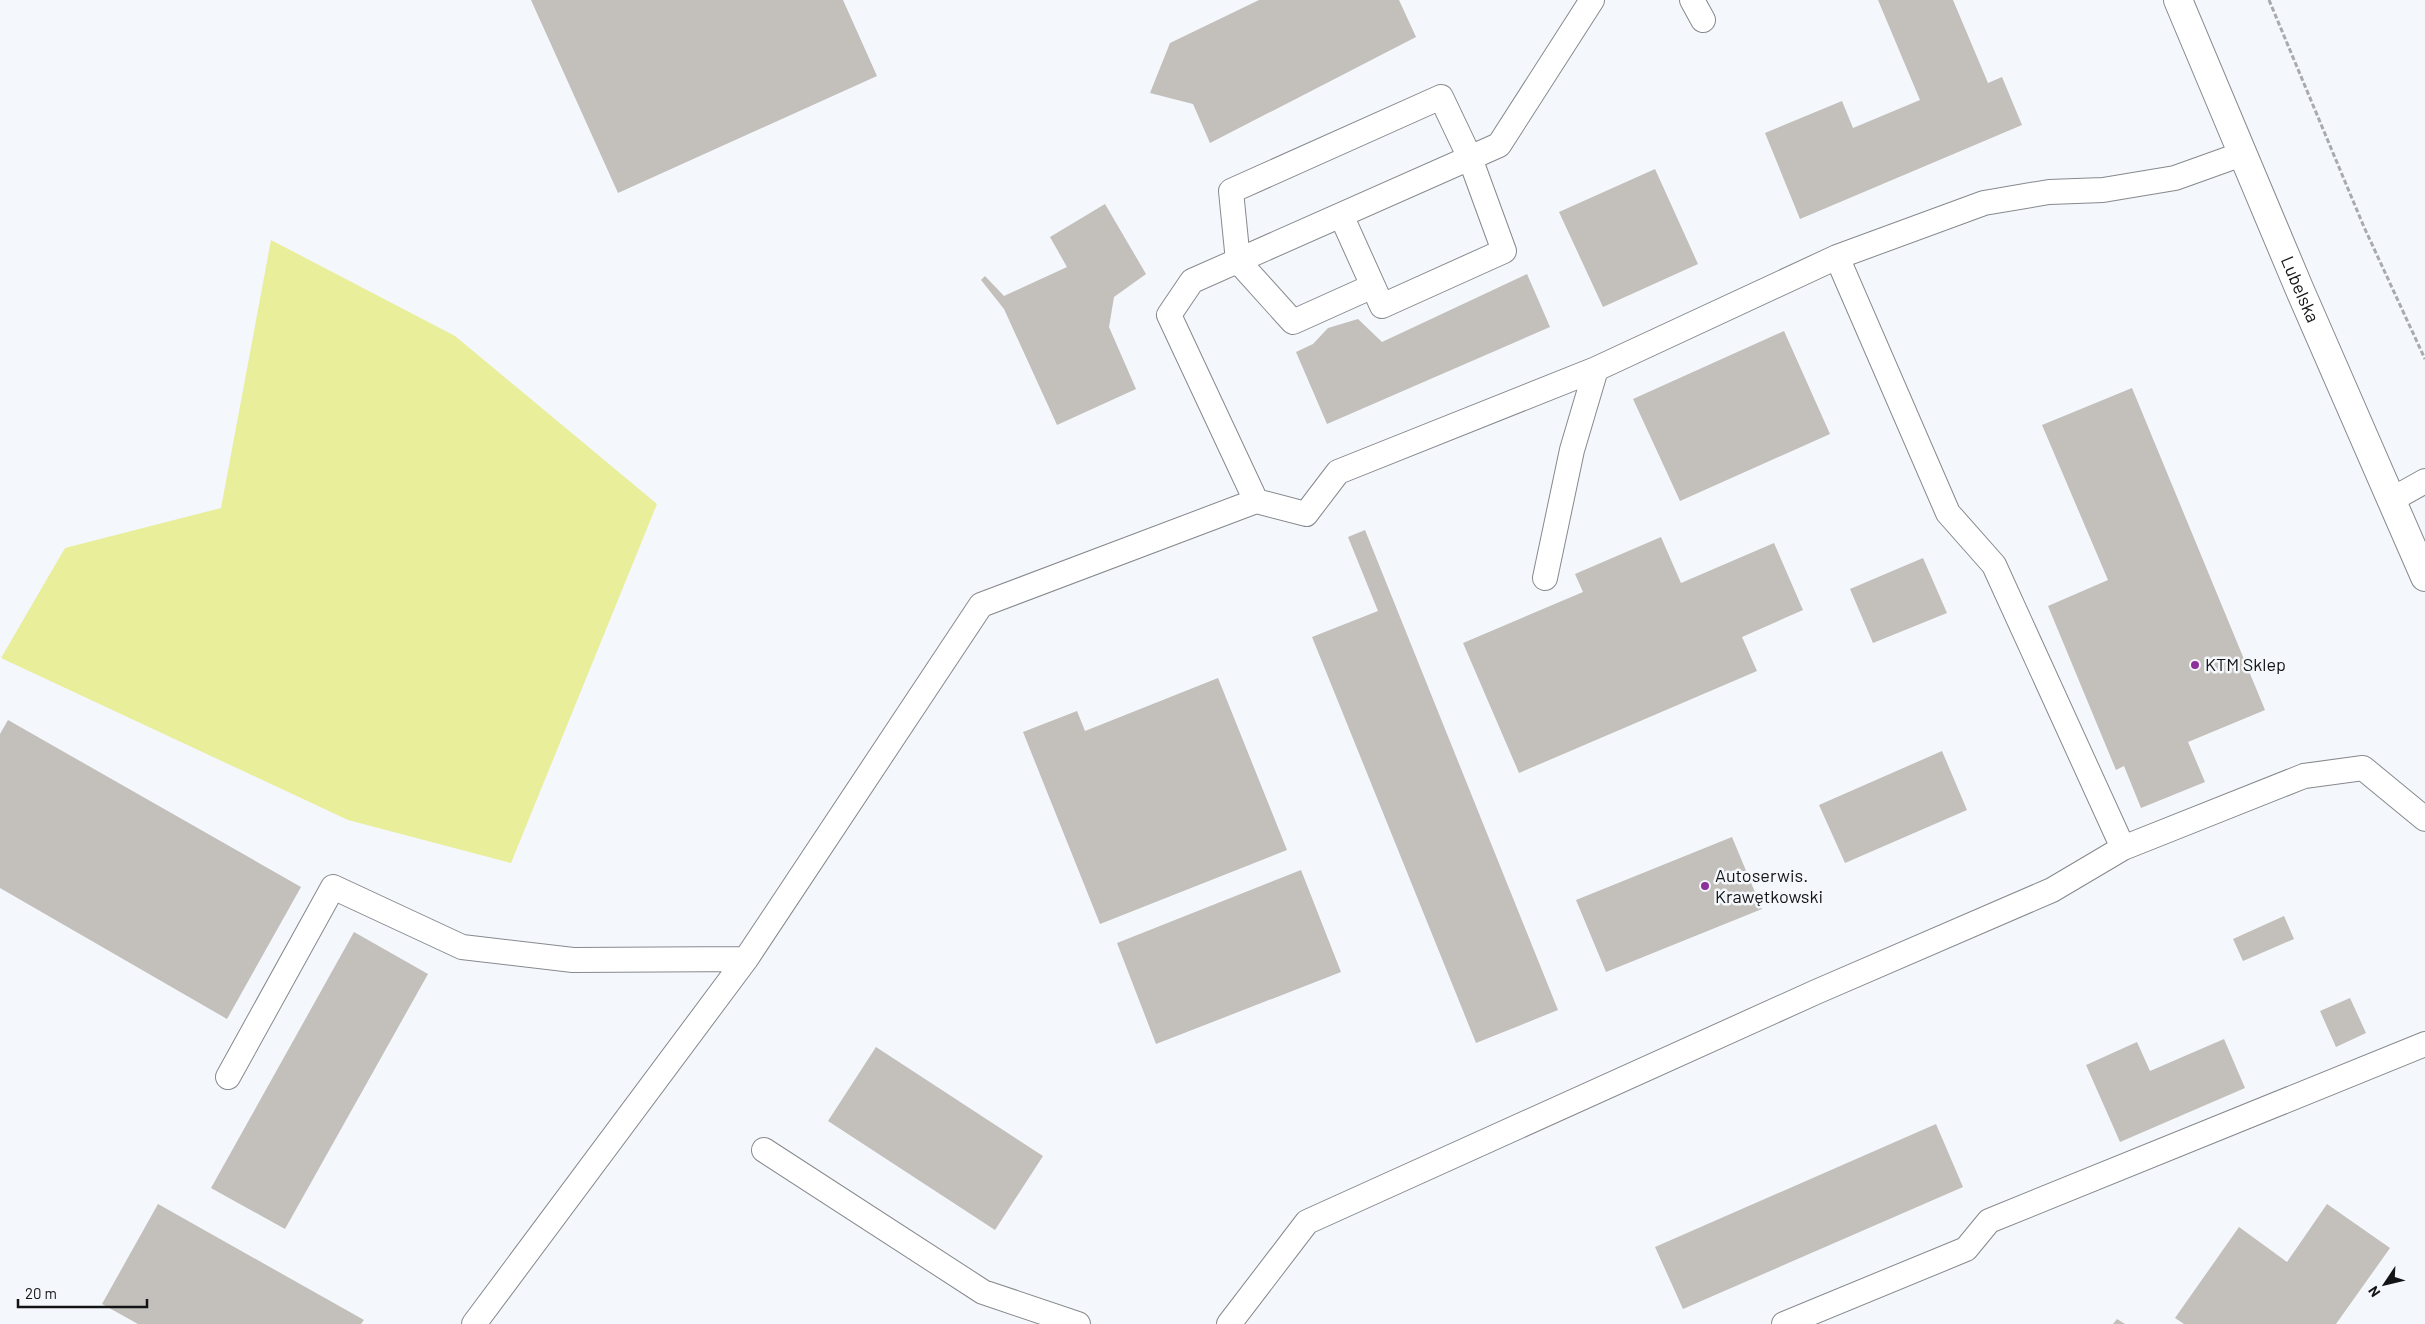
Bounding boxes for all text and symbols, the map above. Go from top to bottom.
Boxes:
street label: Lubelska [2277,253,2325,326]
place label: KTM Sklep [2205,653,2286,675]
marker: KTM Sklep [2189,659,2201,671]
place label: Autoserwis. Krawętkowski [1715,864,1823,907]
marker: Autoserwis. Krawętkowski [1699,880,1711,892]
north arrow [2360,1259,2410,1309]
scale bar [18,1276,146,1308]
text: N [2364,1283,2384,1300]
text: 20 m [25,1284,57,1302]

